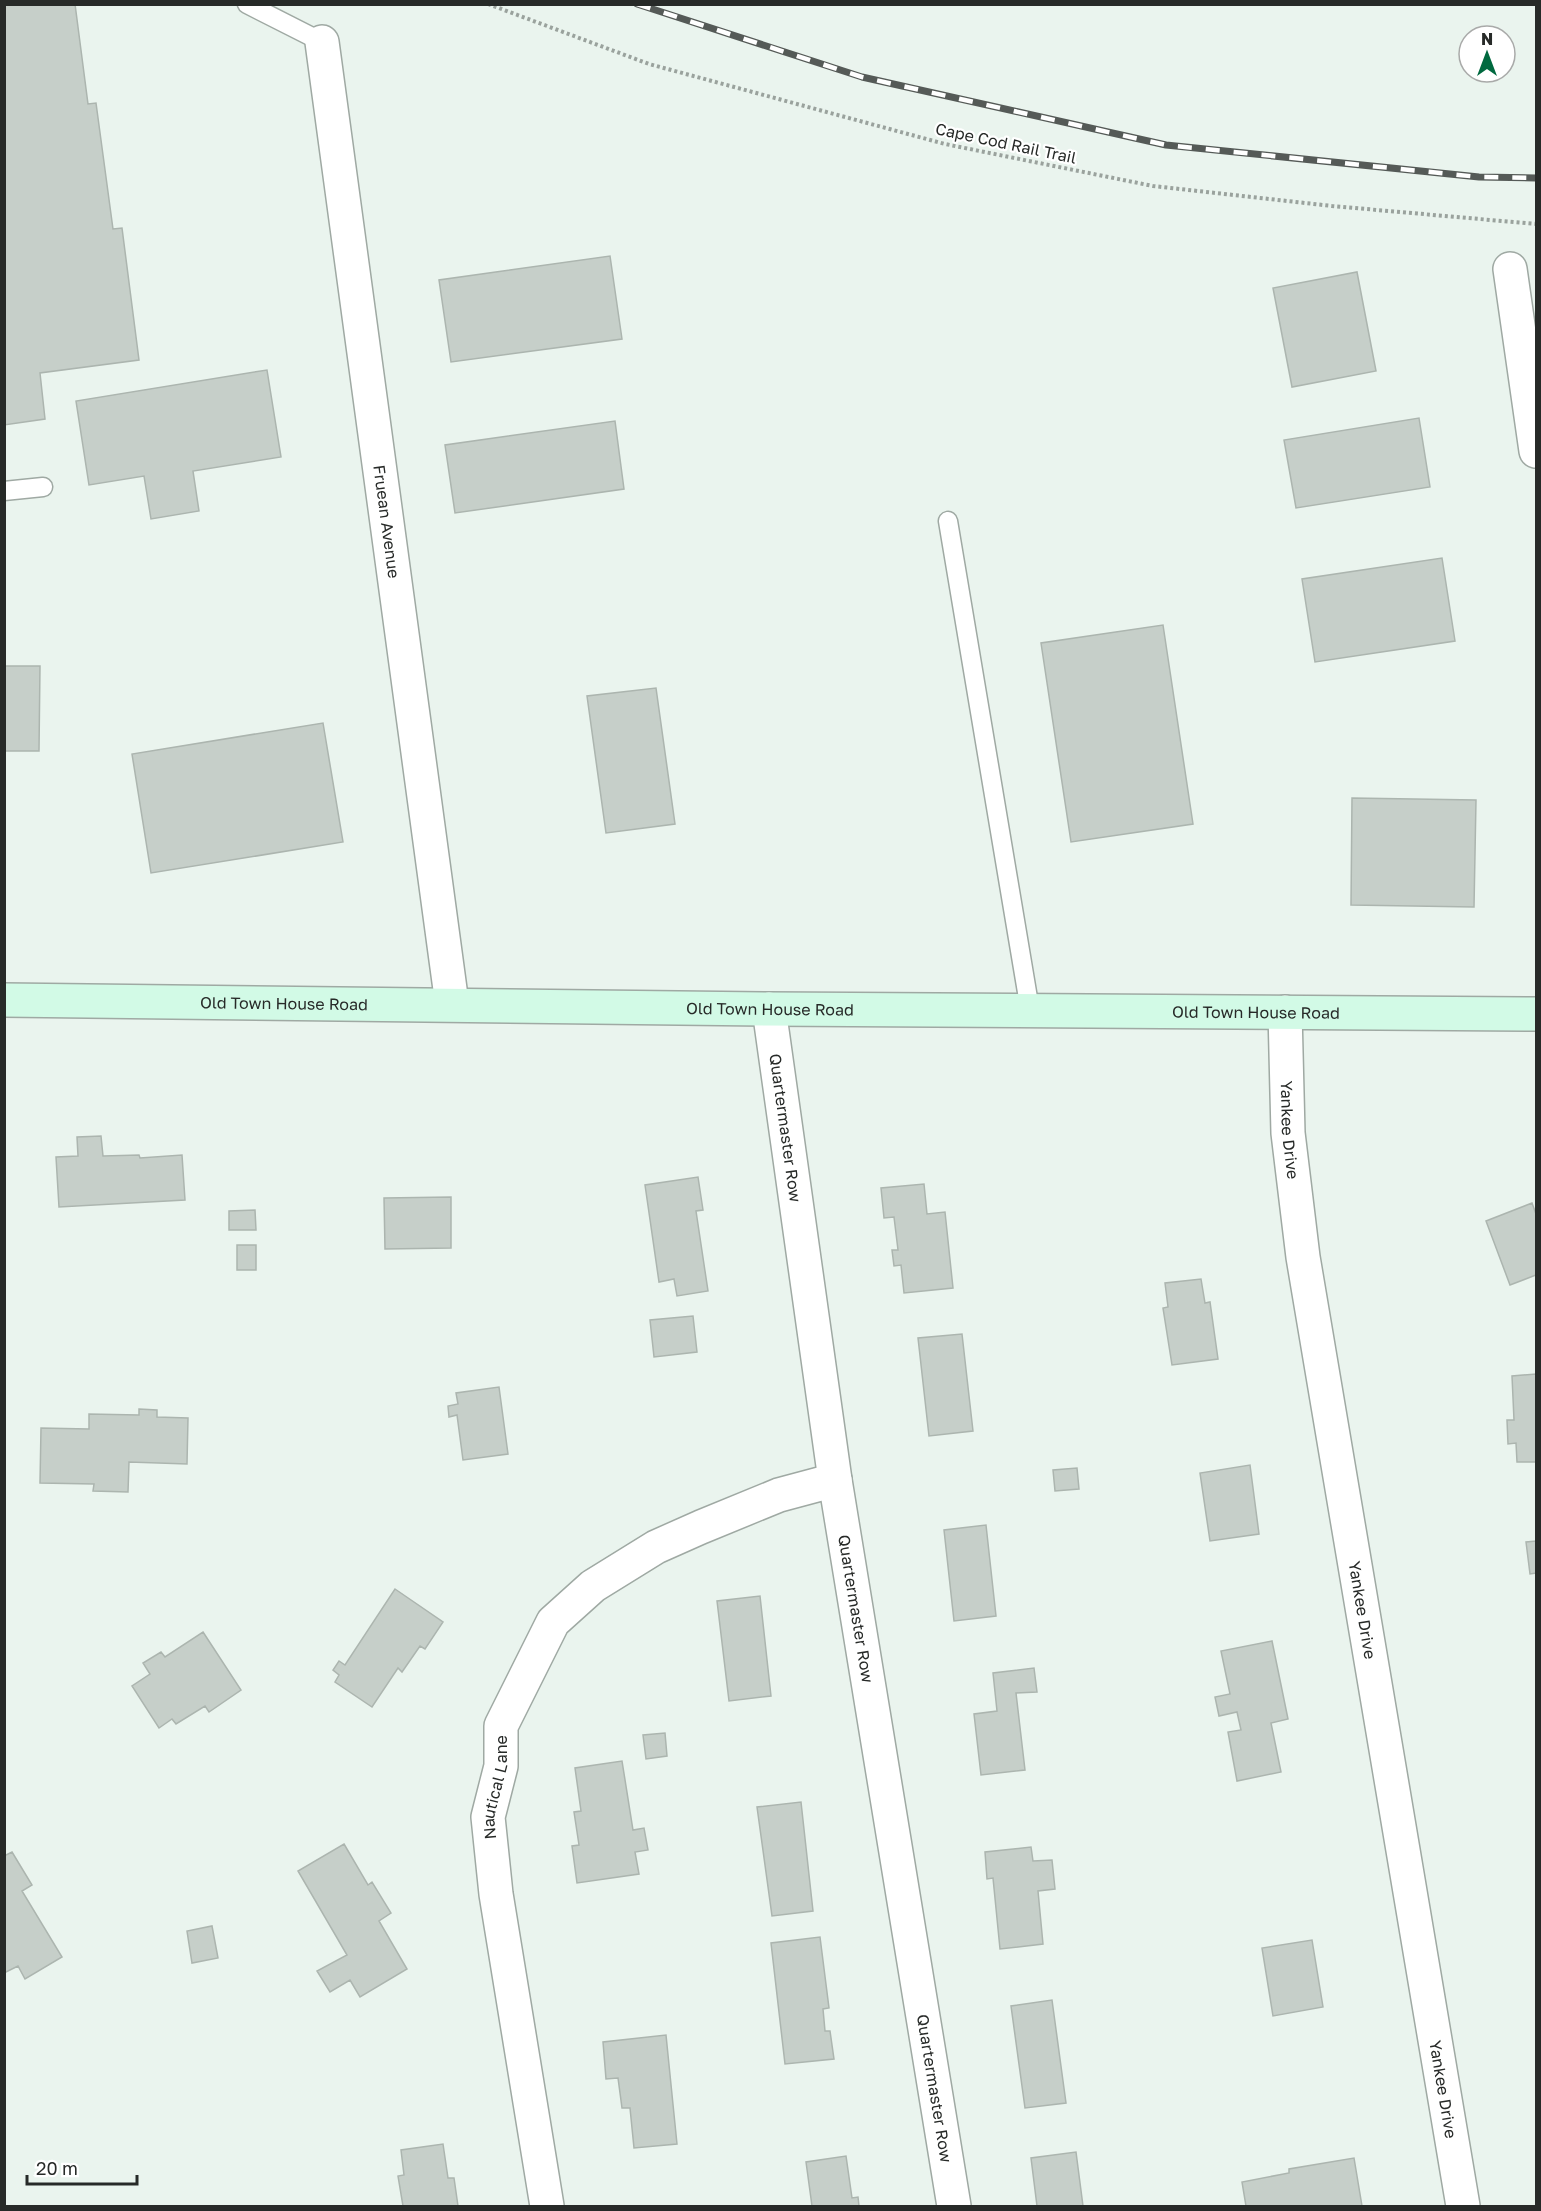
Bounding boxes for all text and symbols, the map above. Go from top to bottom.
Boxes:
north arrow [1457,24,1517,84]
text: N [1481,29,1493,49]
street label: Cape Cod Rail Trail [934,118,1078,168]
street label: Fruean Avenue [369,464,404,580]
street label: Old Town House Road [200,992,368,1014]
street label: Old Town House Road [686,998,854,1020]
street label: Old Town House Road [1172,1002,1340,1023]
street label: Quartermaster Row [765,1052,806,1203]
street label: Yankee Drive [1277,1080,1303,1180]
street label: Quartermaster Row [834,1533,878,1684]
street label: Yankee Drive [1344,1560,1381,1660]
street label: Nautical Lane [478,1735,511,1840]
street label: Quartermaster Row [913,2013,957,2164]
street label: Yankee Drive [1425,2039,1461,2140]
scale bar [27,2148,136,2186]
text: 20 m [36,2157,78,2179]

